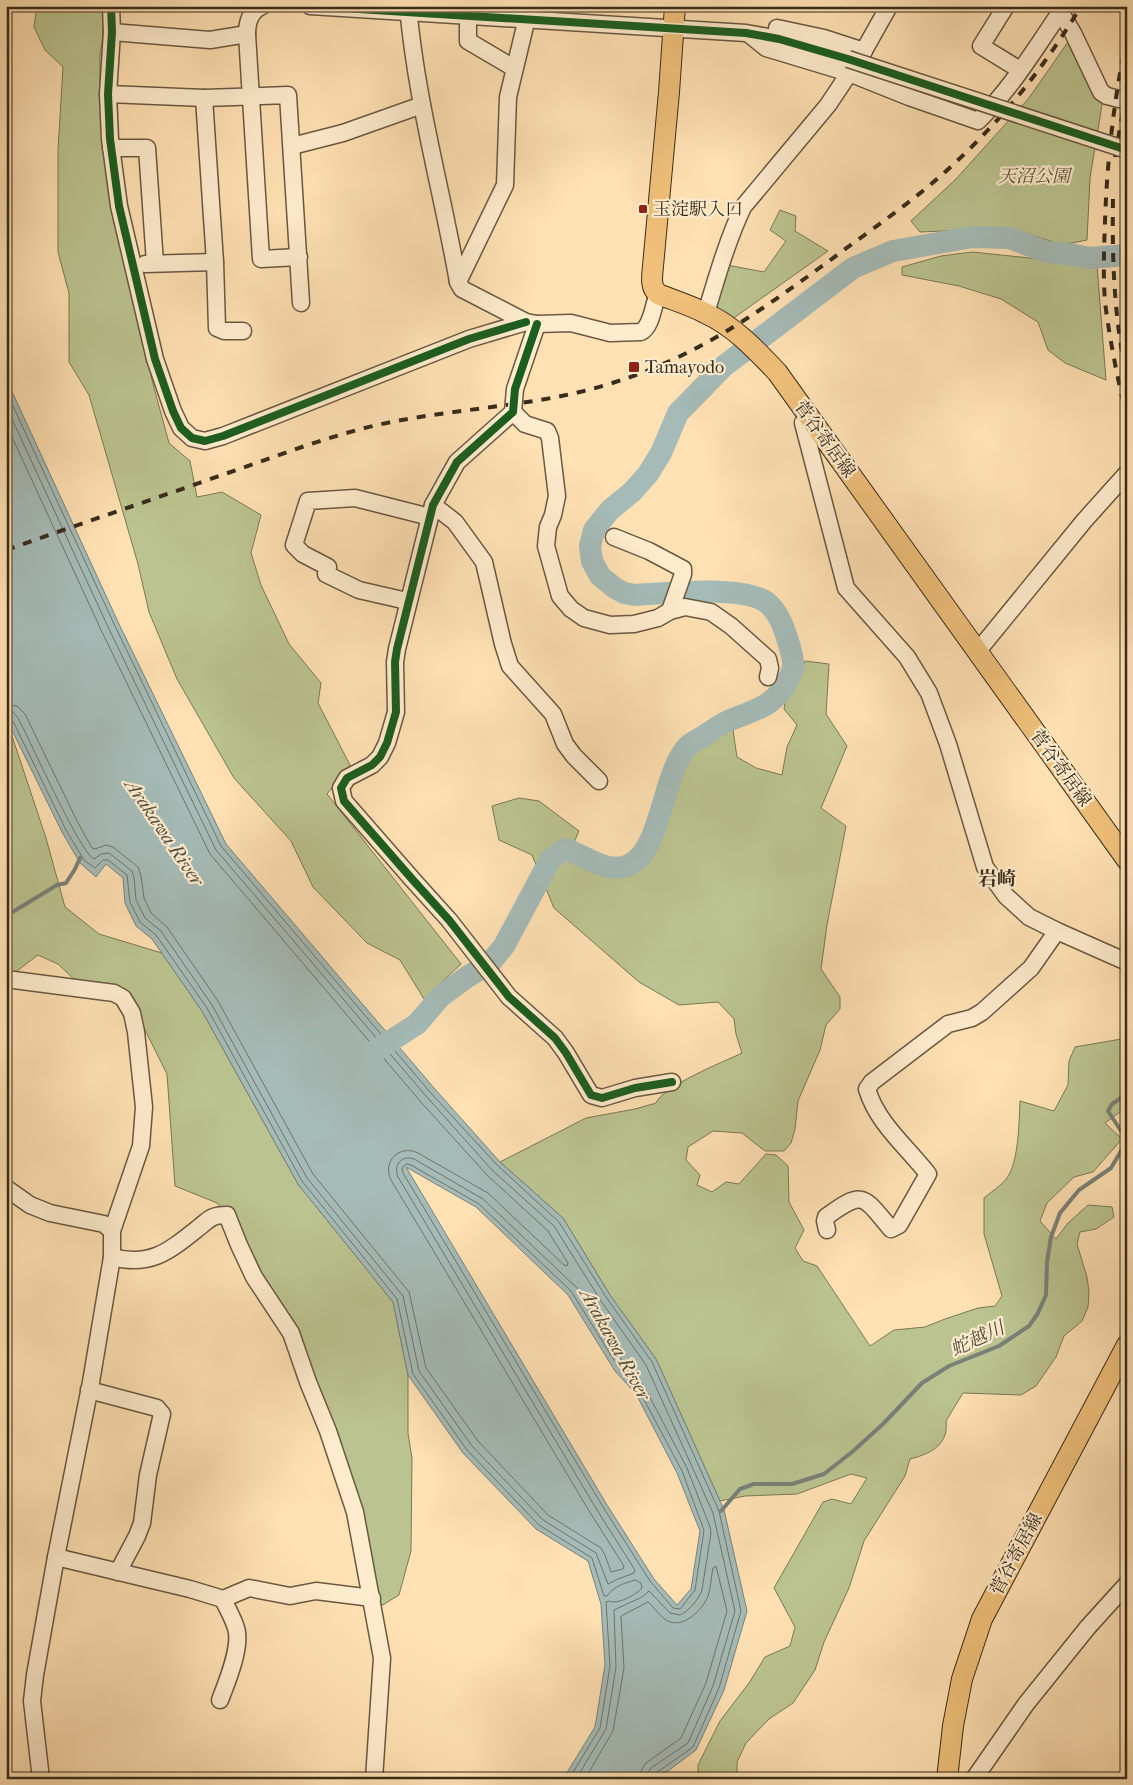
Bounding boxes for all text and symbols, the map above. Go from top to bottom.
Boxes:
park label: 天沼公園 [998,166,1073,187]
place label: 玉淀駅入口 [653,199,743,220]
marker: 玉淀駅入口 [637,203,649,215]
place label: Tamayodo [645,357,724,378]
marker: Tamayodo [627,360,641,374]
street label: 菅谷寄居線 [790,397,860,482]
street label: 菅谷寄居線 [1026,726,1096,811]
water label: Arakawa River [119,773,209,891]
district label: 岩崎 [978,868,1016,890]
water label: Arakawa River [574,1283,656,1405]
water label: 蛇越川 [947,1316,1010,1361]
street label: 菅谷寄居線 [986,1510,1047,1599]

